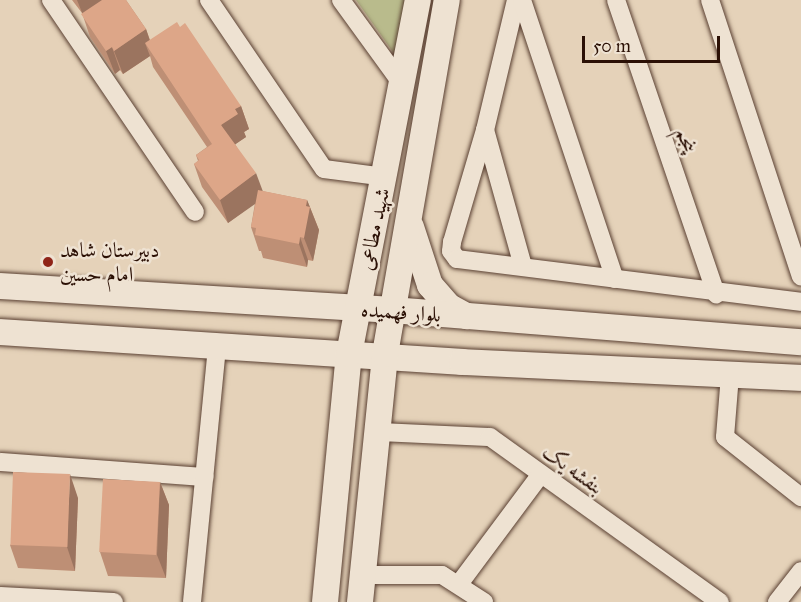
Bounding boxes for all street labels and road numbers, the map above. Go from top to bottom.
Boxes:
street label: پنجم [671,124,703,156]
street label: شهید مطاعی [353,186,395,272]
street label: بلوار فهمیده [360,297,442,327]
street label: بنفشه یک [538,439,608,499]

